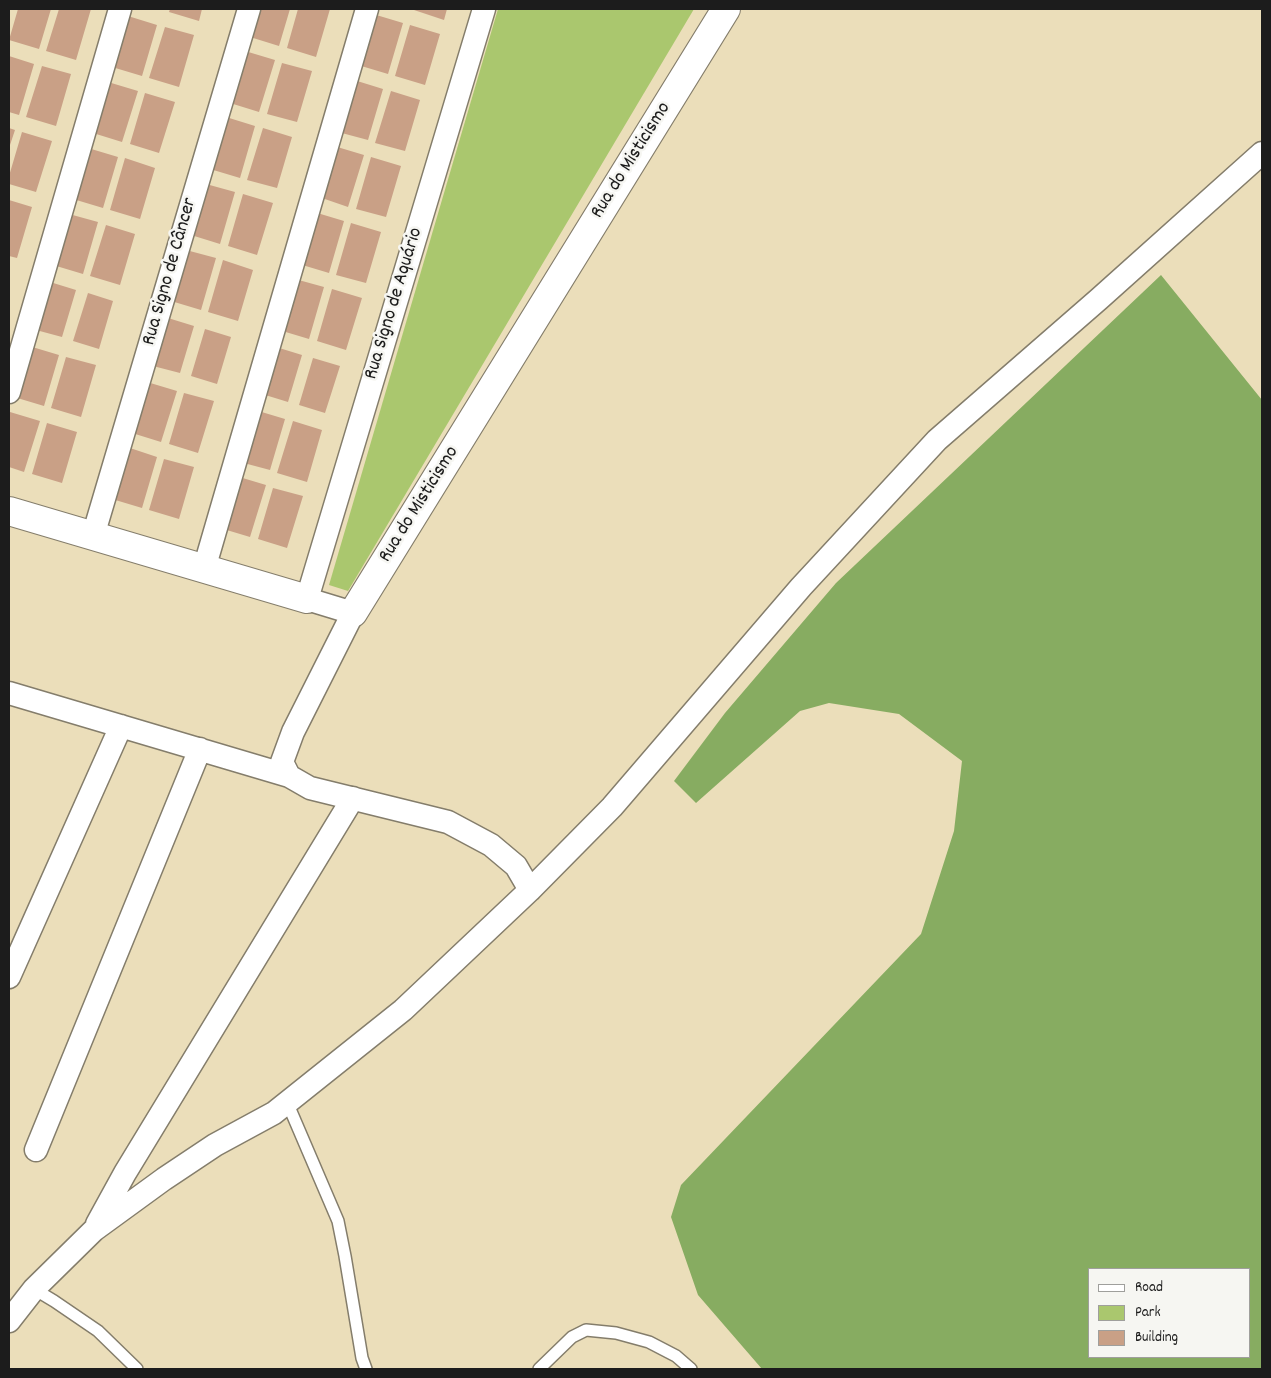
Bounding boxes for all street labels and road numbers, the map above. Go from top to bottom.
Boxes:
street label: Rua do Misticismo [587,98,677,224]
street label: Rua Signo de Câncer [138,195,204,349]
street label: Rua Signo de Aquário [361,225,429,383]
street label: Rua do Misticismo [375,442,465,568]

